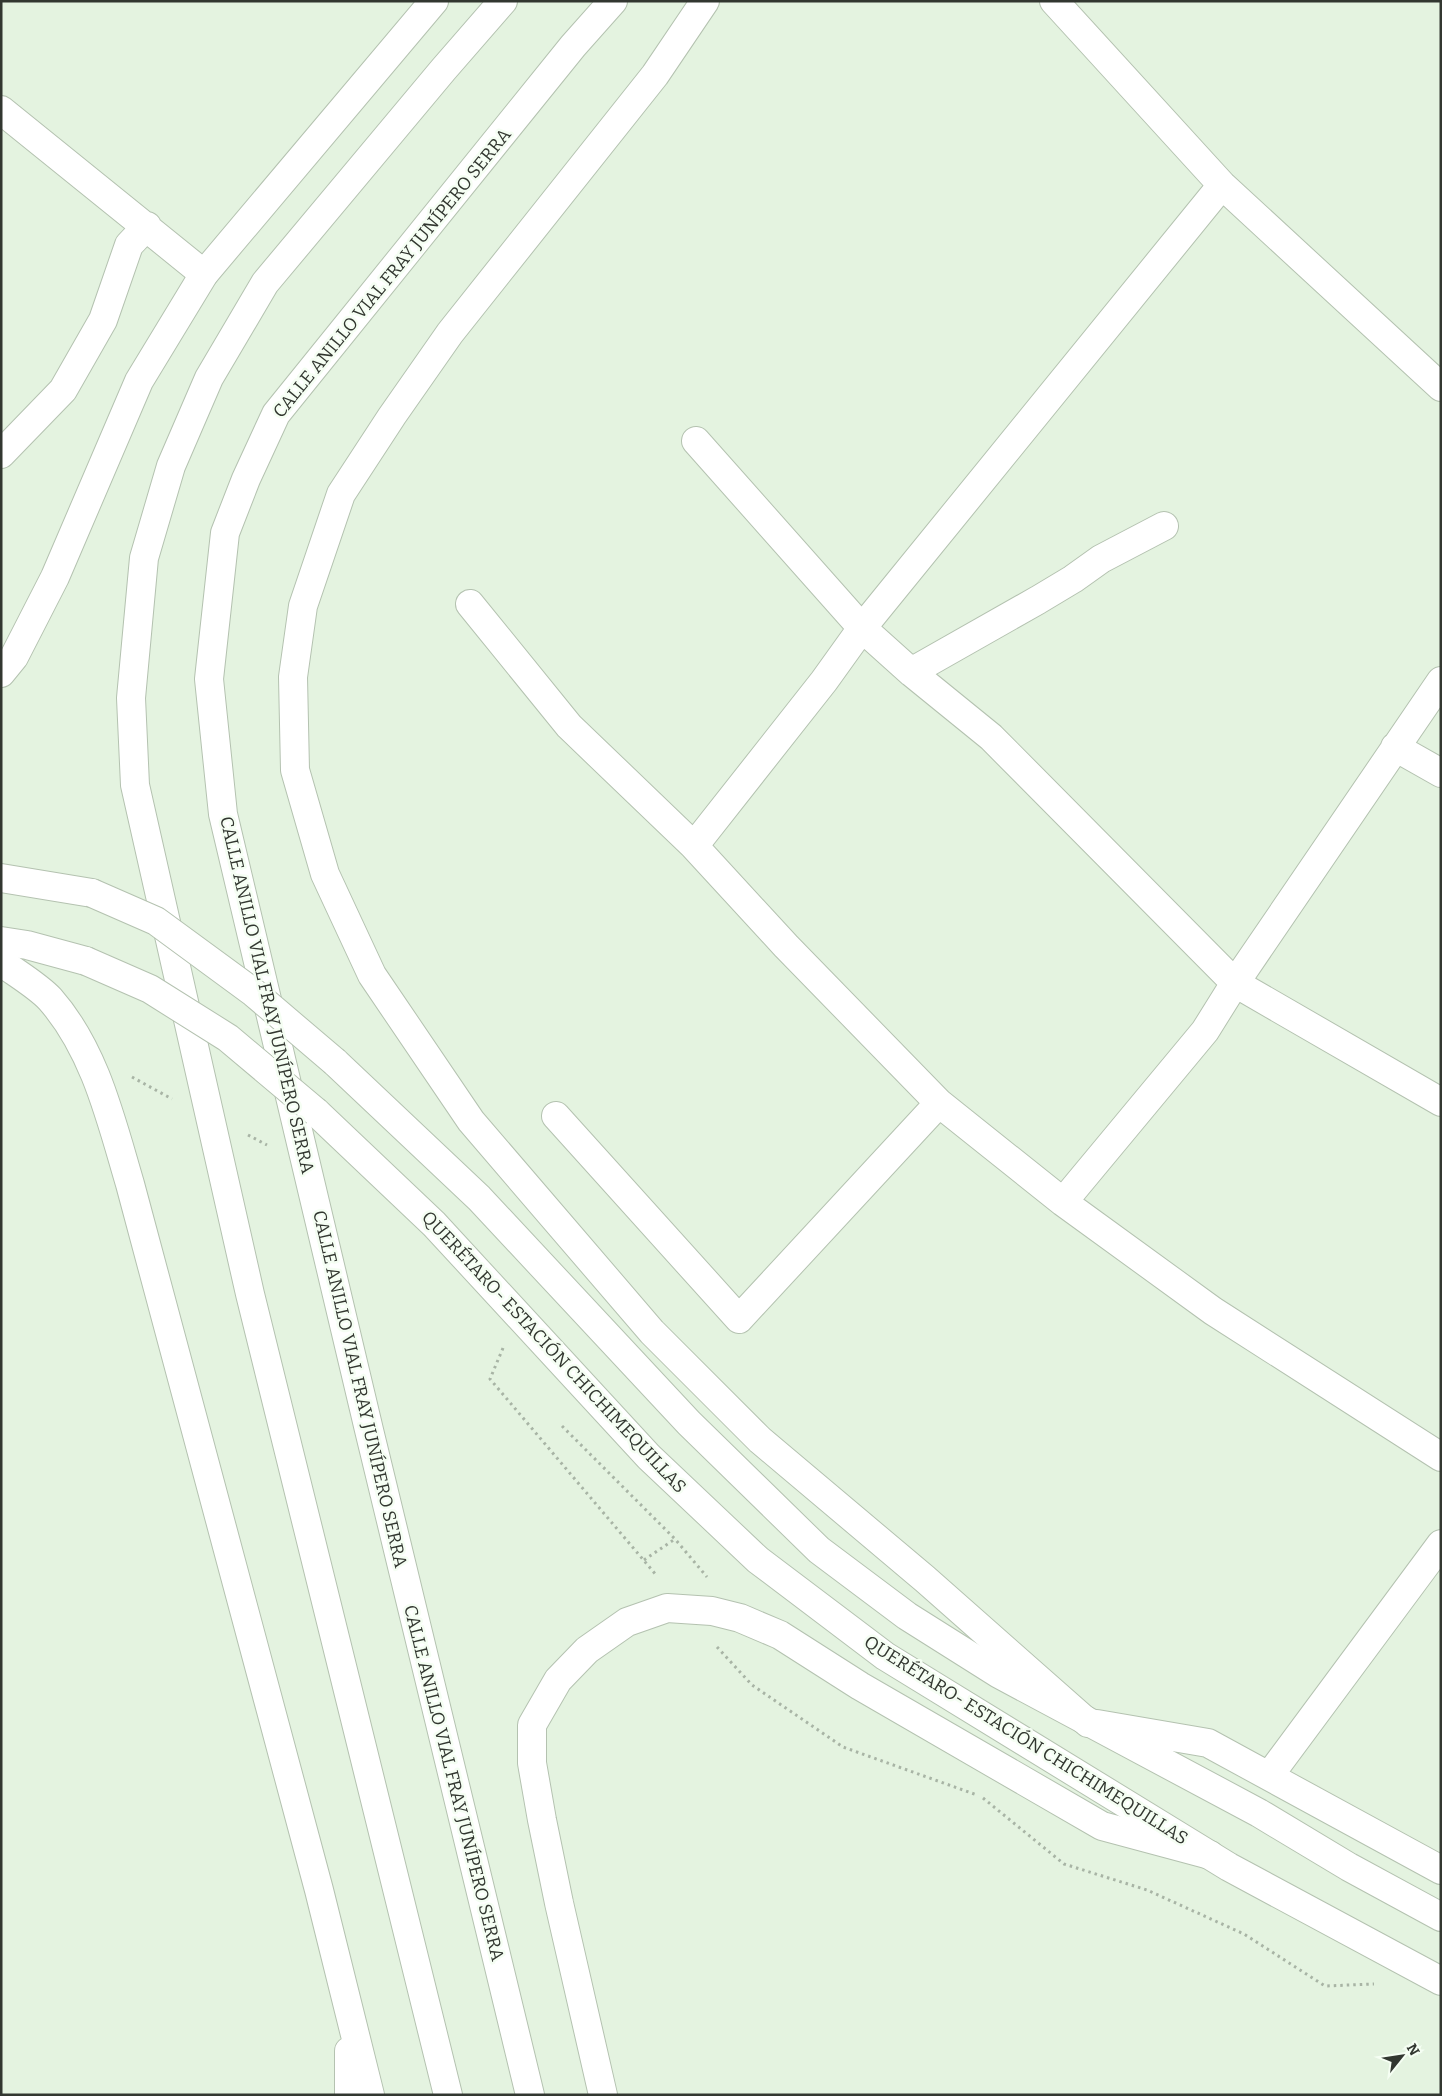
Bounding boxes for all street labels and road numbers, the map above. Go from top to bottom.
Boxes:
street label: CALLE ANILLO VIAL FRAY JUNÍPERO SERRA [267,123,516,422]
street label: CALLE ANILLO VIAL FRAY JUNÍPERO SERRA [215,814,320,1176]
street label: QUERÉTARO- ESTACIÓN CHICHIMEQUILLAS [417,1206,692,1498]
street label: CALLE ANILLO VIAL FRAY JUNÍPERO SERRA [308,1208,413,1570]
street label: CALLE ANILLO VIAL FRAY JUNÍPERO SERRA [399,1603,510,1963]
street label: QUERÉTARO- ESTACIÓN CHICHIMEQUILLAS [860,1630,1193,1849]

